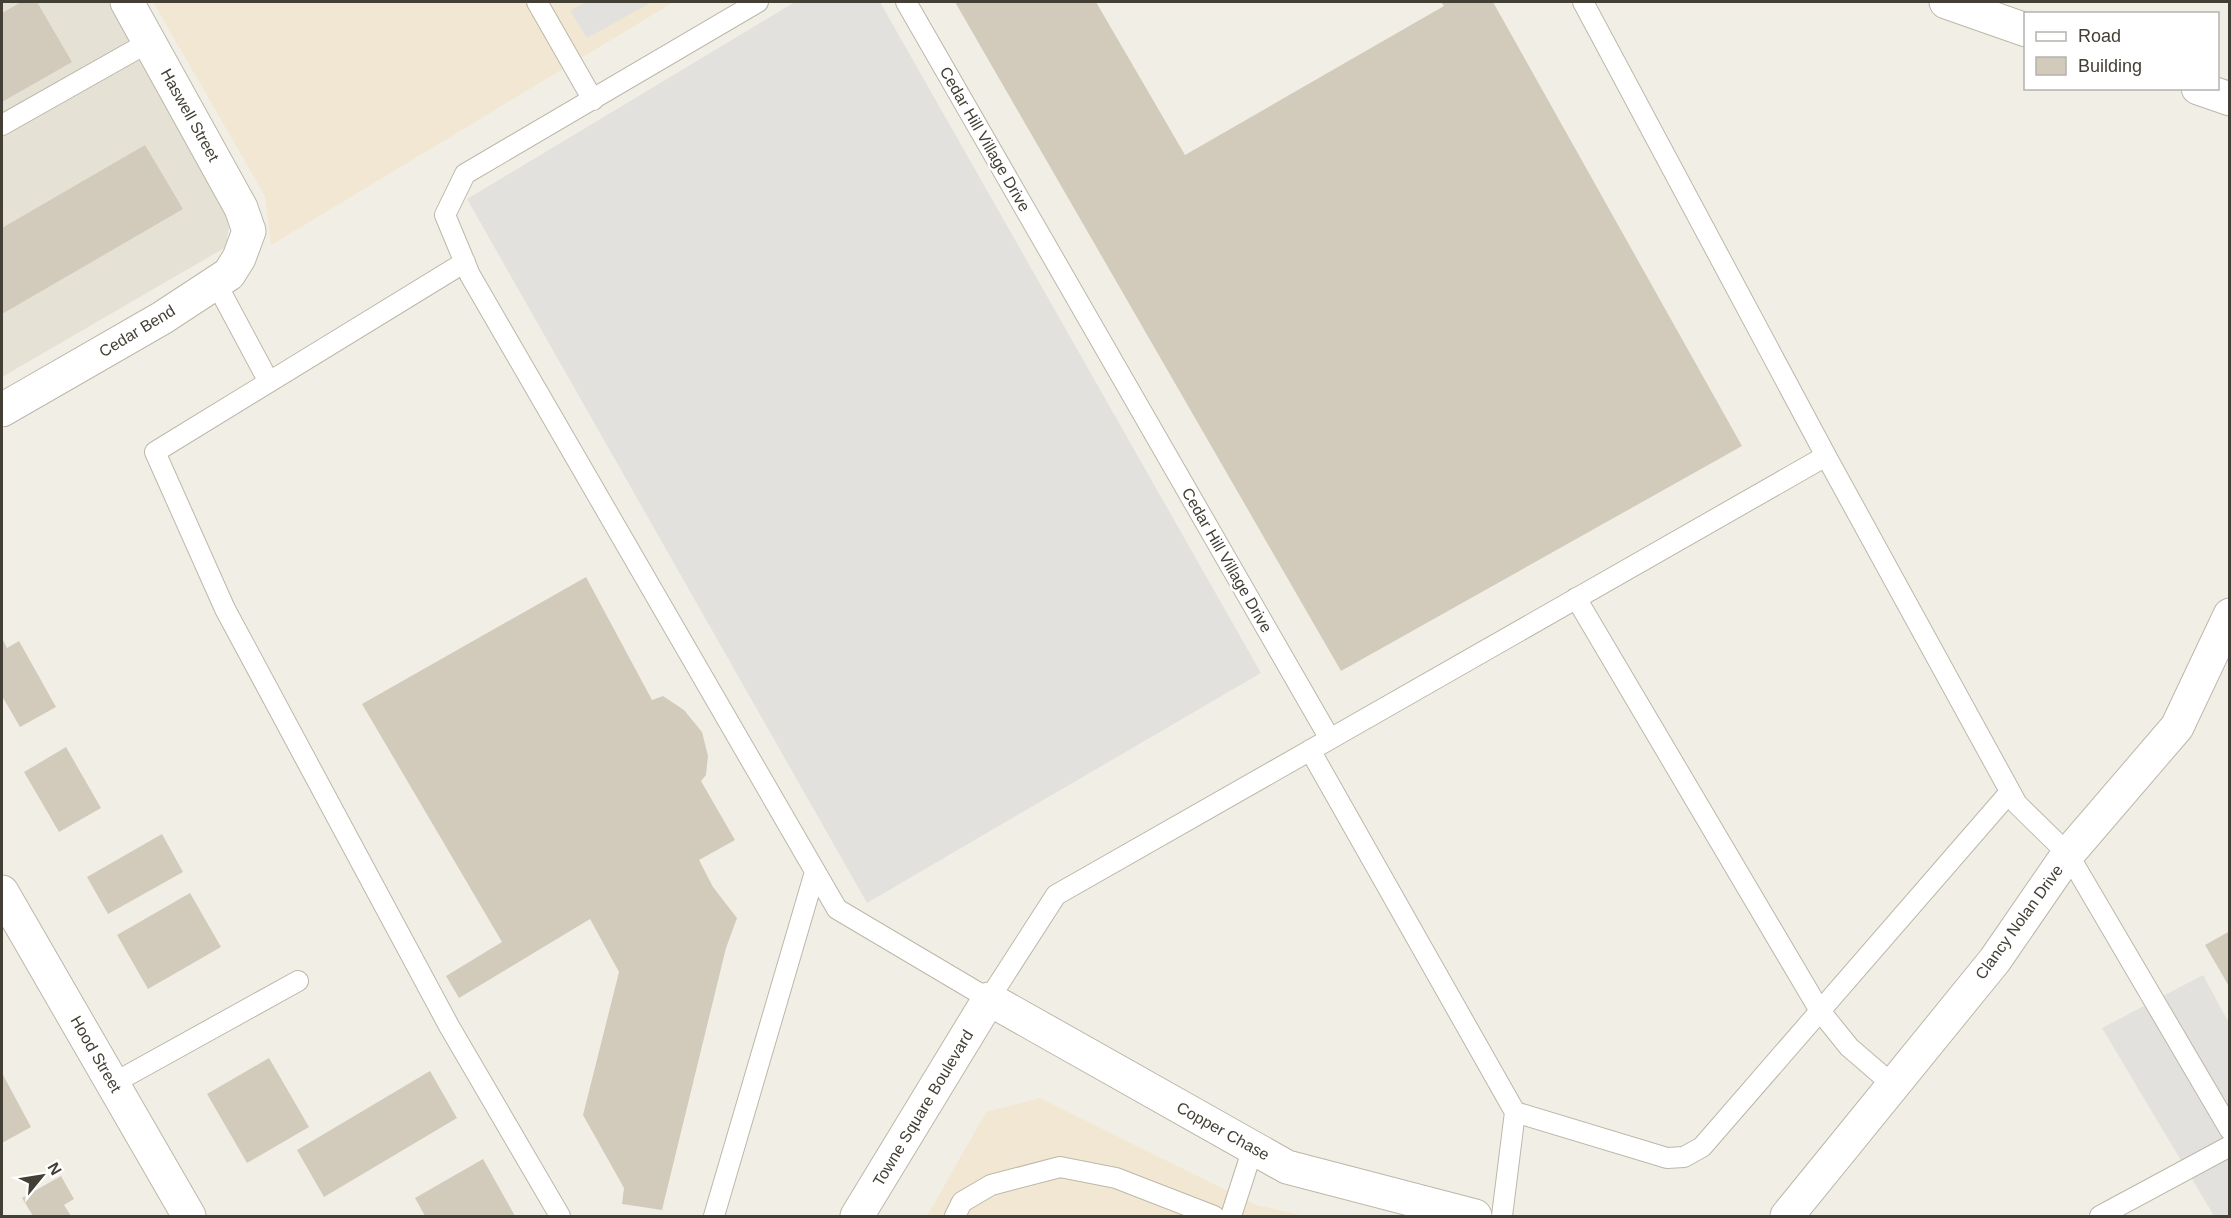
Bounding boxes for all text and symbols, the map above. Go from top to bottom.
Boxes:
legend [2024,12,2219,90]
text: Road [2078,26,2121,46]
text: Building [2078,56,2142,76]
street label: Cedar Hill Village Drive [937,64,1033,214]
street label: Haswell Street [158,66,223,165]
street label: Cedar Bend [96,302,178,360]
street label: Cedar Hill Village Drive [1179,485,1275,635]
street label: Clancy Nolan Drive [1972,862,2066,982]
street label: Hood Street [67,1013,125,1096]
street label: Towne Square Boulevard [870,1027,976,1189]
street label: Copper Chase [1174,1099,1272,1163]
north arrow [12,1146,72,1206]
text: N [44,1159,65,1178]

